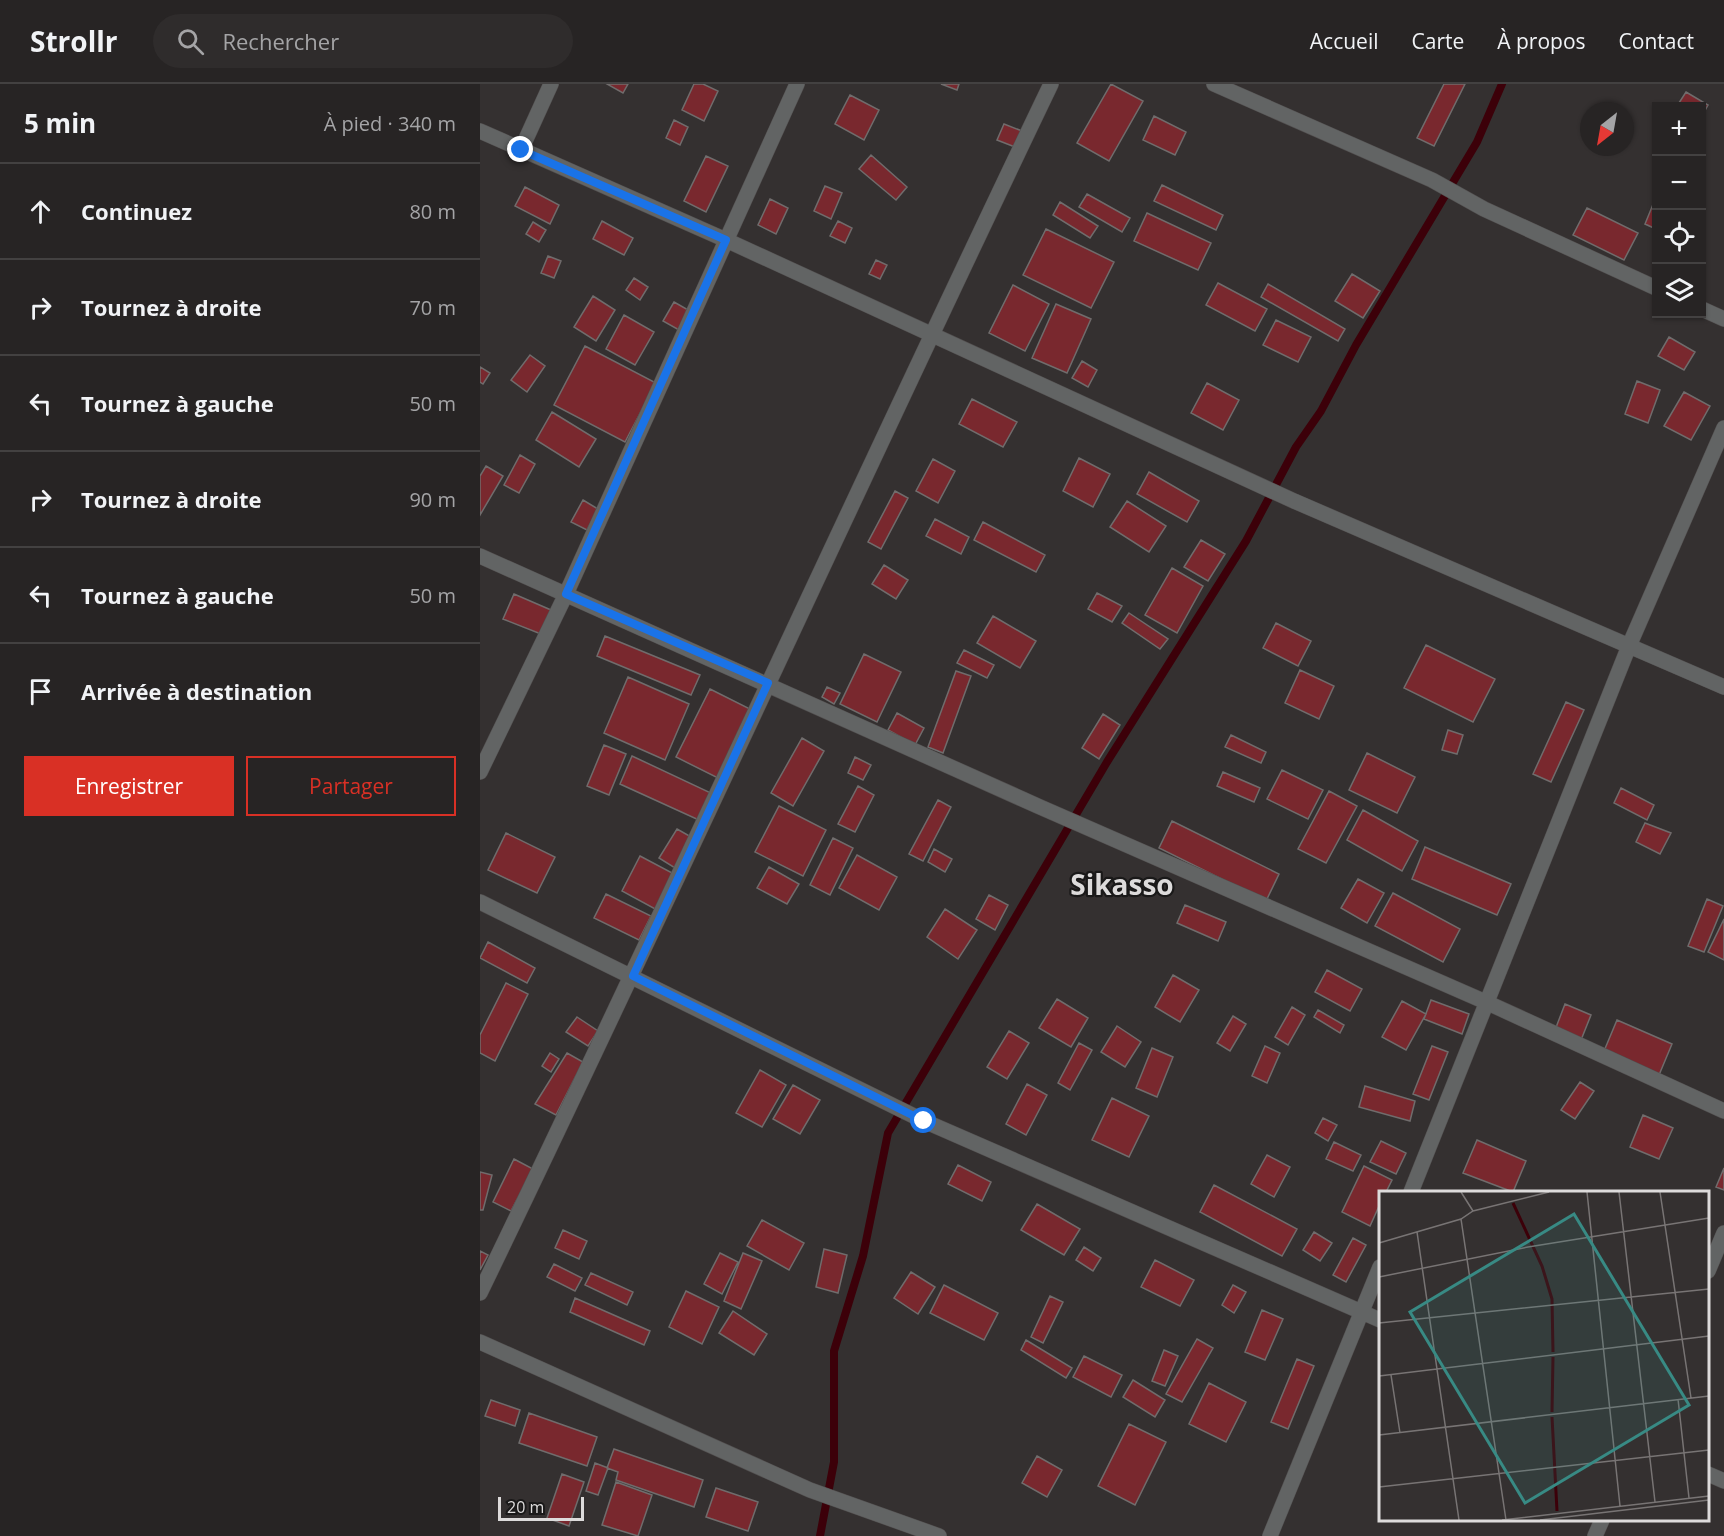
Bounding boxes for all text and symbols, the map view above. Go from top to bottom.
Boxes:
search box [153,14,573,68]
text: Strollr [30,22,117,60]
icon: search [174,25,207,58]
text: Rechercher [222,26,339,56]
text: Accueil [1310,27,1378,55]
text: Carte [1411,27,1464,55]
text: À propos [1497,27,1586,55]
text: Contact [1619,27,1694,55]
north arrow [1580,102,1634,156]
map controls [1652,102,1706,318]
button: + [1652,102,1706,156]
text: 5 min [24,105,96,141]
text: À pied · 340 m [324,110,456,137]
route end [507,136,533,162]
button: − [1652,156,1706,210]
icon: ahead [24,195,57,228]
text: Continuez [81,196,192,226]
text: 80 m [409,198,456,225]
button: locate [1652,210,1706,264]
button: layers [1652,264,1706,318]
icon: right [24,291,57,324]
text: Tournez à droite [81,292,262,322]
text: 70 m [409,294,456,321]
icon: left [24,387,57,420]
text: Tournez à gauche [81,388,274,418]
text: 50 m [409,390,456,417]
icon: right [24,483,57,516]
text: Tournez à droite [81,484,262,514]
text: 90 m [409,486,456,513]
icon: left [24,579,57,612]
text: Tournez à gauche [81,580,274,610]
text: 50 m [409,582,456,609]
icon: arrive [24,675,57,708]
text: Arrivée à destination [81,676,312,706]
button: Enregistrer [24,756,234,816]
button: Partager [246,756,456,816]
district label: Sikasso [1070,865,1174,903]
route start [910,1107,936,1133]
inset map [1379,1191,1709,1521]
scale bar [498,1494,584,1522]
text: 20 m [507,1496,544,1518]

